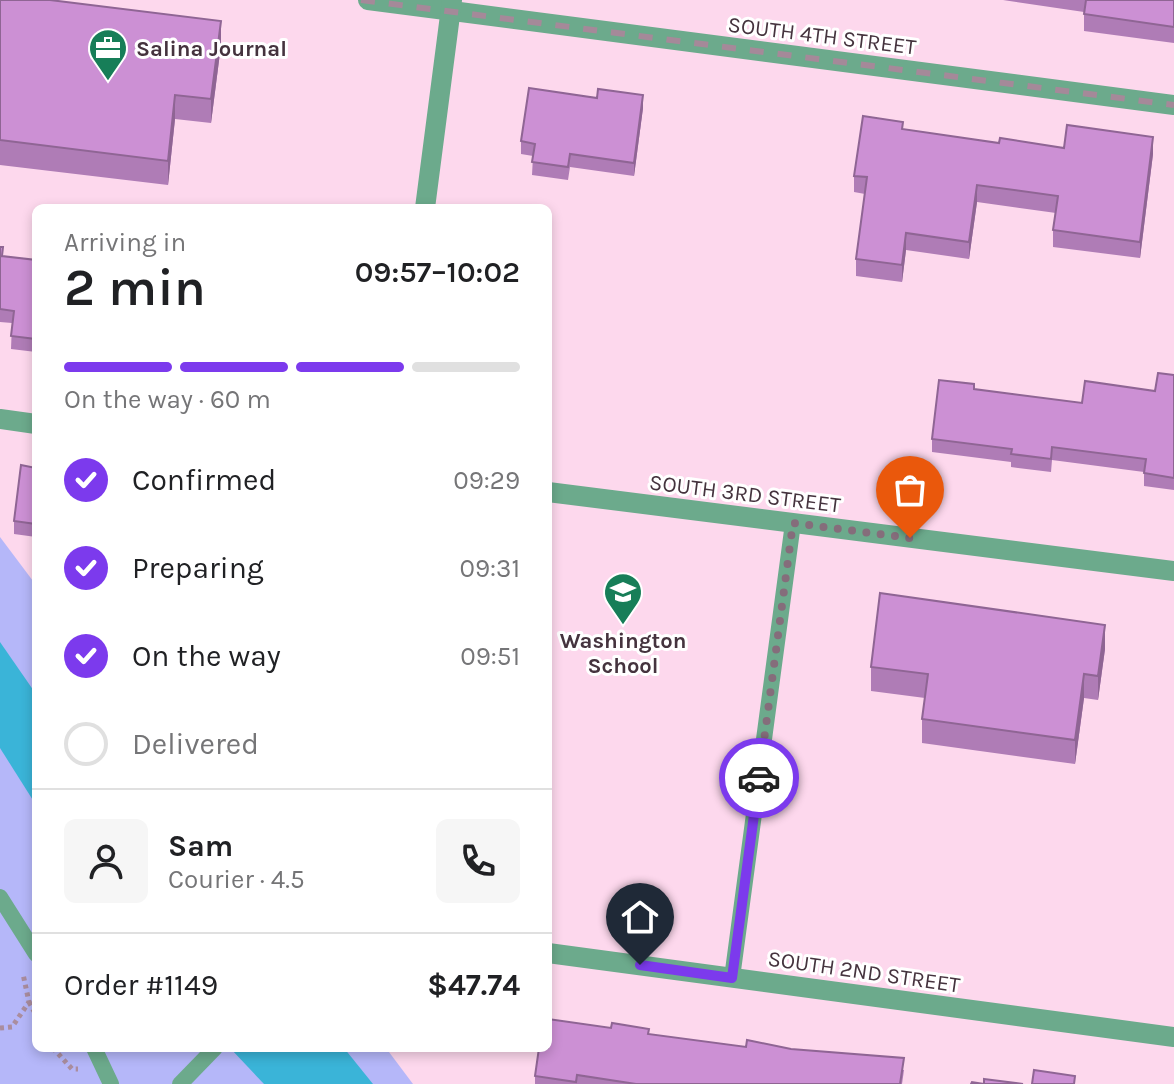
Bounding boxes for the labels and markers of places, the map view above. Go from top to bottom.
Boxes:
office icon: Salina Journal [87,27,129,82]
place label: Salina Journal [136,36,287,62]
pin [876,456,944,538]
school or university icon: Washington School [602,571,644,626]
place label: Washington School [560,628,686,679]
pin [606,883,674,965]

